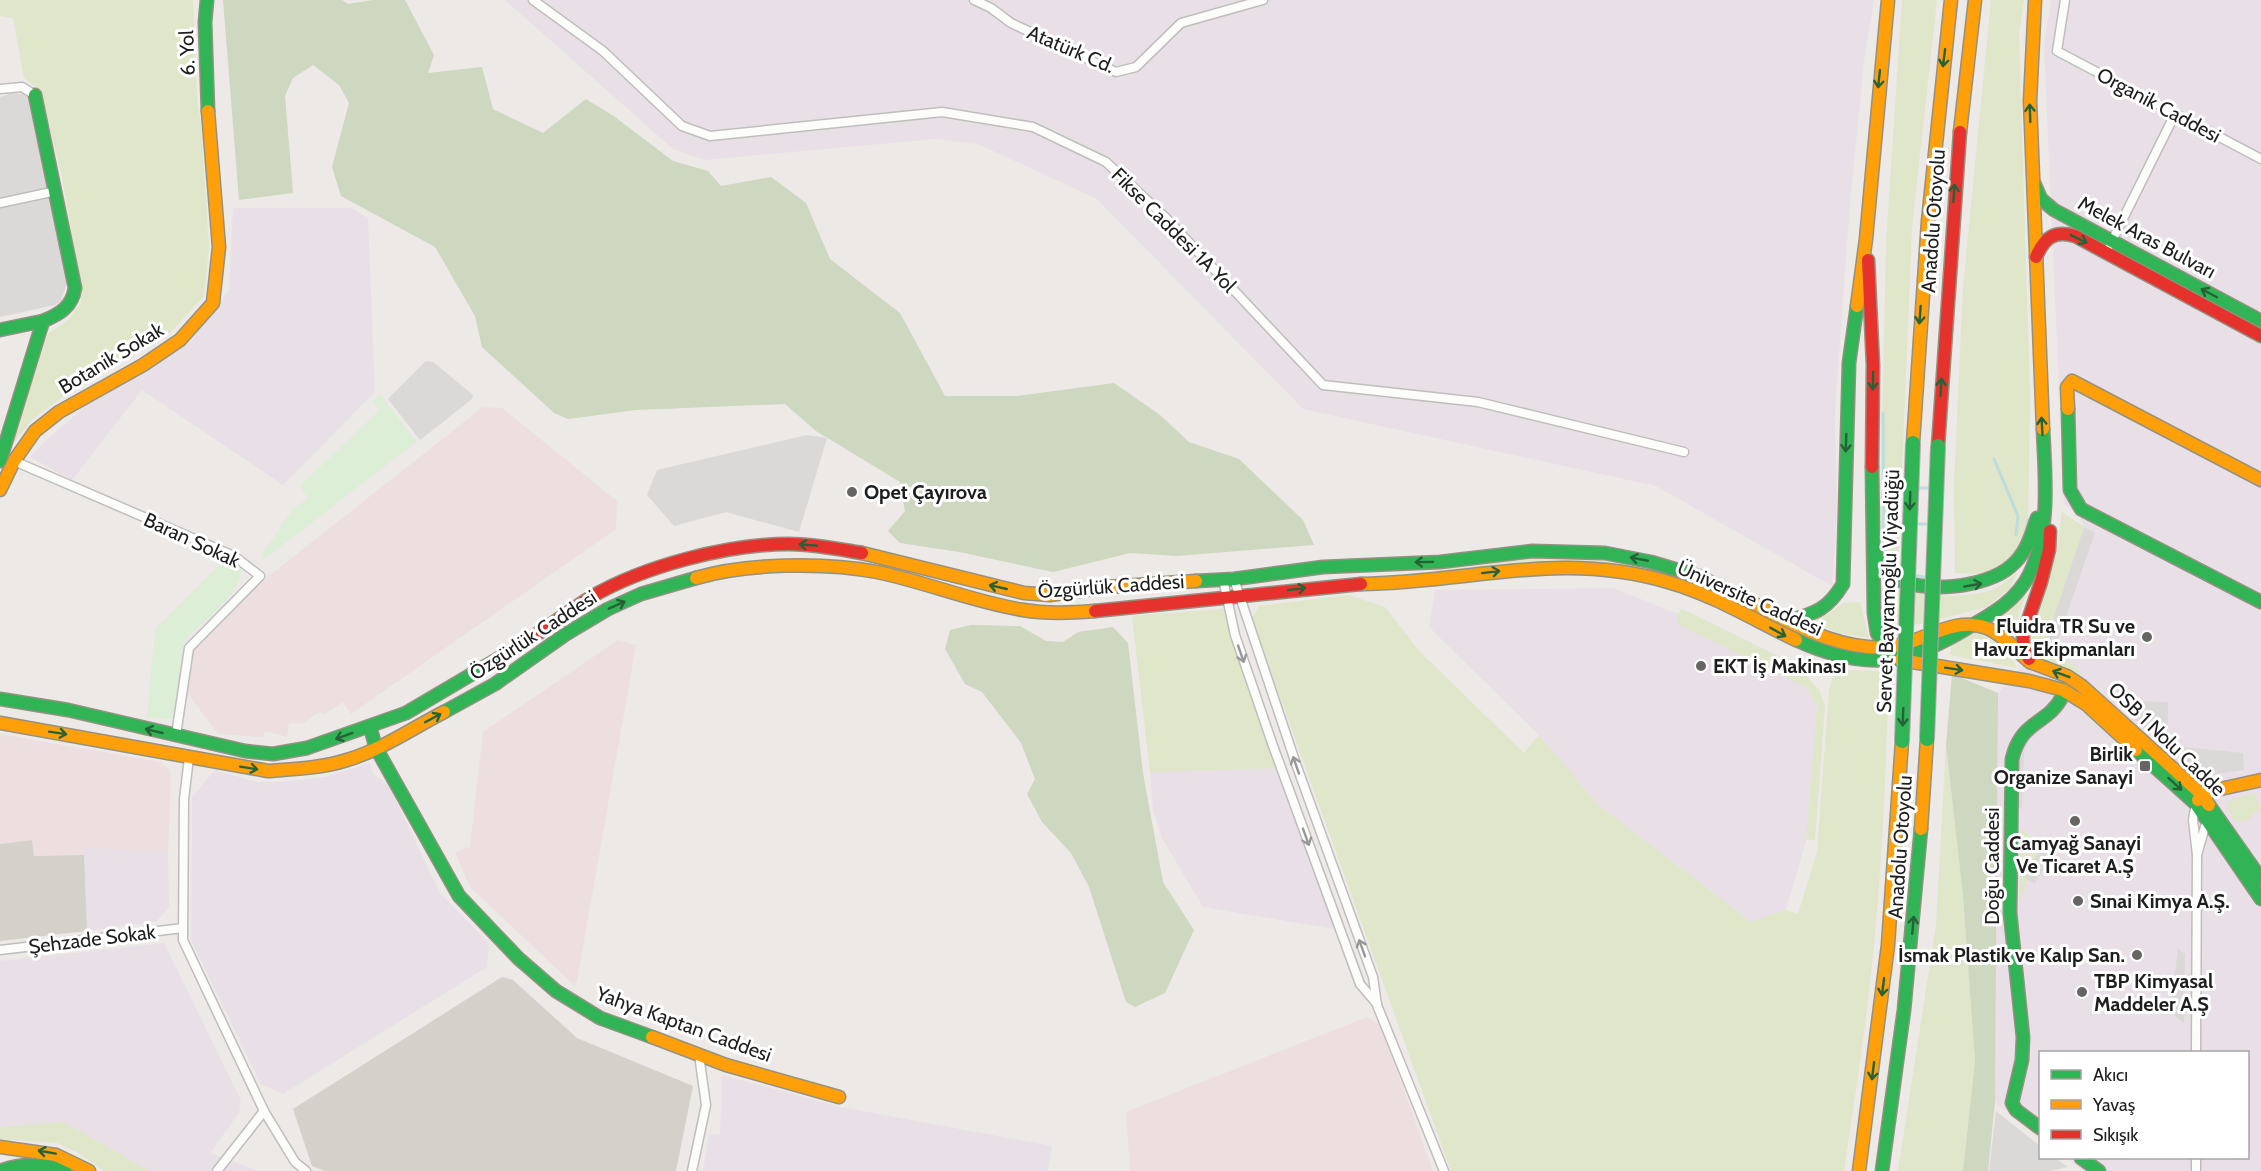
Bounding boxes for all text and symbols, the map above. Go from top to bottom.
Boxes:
street label: Atatürk Cd. [1024,20,1118,78]
street label: 6. Yol [174,30,200,76]
one-way arrow [1938,48,1949,68]
street label: Organik Caddesi [2093,62,2225,148]
one-way arrow [1873,68,1884,88]
one-way arrow [2024,104,2036,124]
street label: Anadolu Otoyolu [1916,148,1950,294]
street label: Fikse Caddesi 1A Yol [1107,163,1242,298]
one-way arrow [1949,183,1960,203]
street label: Melek Aras Bulvarı [2074,191,2220,283]
one-way arrow [2070,233,2088,245]
one-way arrow [2201,287,2219,298]
one-way arrow [1914,304,1925,324]
street label: Botanik Sokak [54,317,168,399]
one-way arrow [1867,371,1879,391]
one-way arrow [1936,378,1947,398]
one-way arrow [2037,416,2048,436]
one-way arrow [1841,433,1852,453]
street label: Servet Bayramoğlu Viyadüğü [1872,469,1904,713]
place label: Opet Çayırova [864,480,987,504]
marker: Opet Çayırova [845,485,859,499]
one-way arrow [1905,491,1916,511]
street label: Baran Sokak [140,507,244,573]
one-way arrow [798,539,818,550]
one-way arrow [1629,553,1649,564]
street label: Üniversite Caddesi [1674,555,1826,641]
one-way arrow [1414,556,1434,568]
one-way arrow [1480,566,1500,577]
street label: Özgürlük Caddesi [1037,569,1185,603]
one-way arrow [1963,579,1982,590]
one-way arrow [988,580,1007,592]
one-way arrow [1287,584,1306,595]
street label: Özgürlük Caddesi [465,585,601,685]
one-way arrow [608,598,626,609]
place label: Fluidra TR Su ve Havuz Ekipmanları [1974,614,2135,661]
one-way arrow [1769,626,1786,638]
marker: Fluidra TR Su ve Havuz Ekipmanları [2140,630,2154,644]
one-way arrow [1237,644,1248,663]
place label: EKT İş Makinası [1713,654,1846,678]
marker: EKT İş Makinası [1694,659,1708,673]
one-way arrow [1944,663,1963,674]
one-way arrow [2052,668,2071,679]
street label: OSB 1 Nolu Cadde [2103,677,2231,801]
one-way arrow [1897,707,1908,727]
one-way arrow [424,712,442,723]
one-way arrow [145,724,164,736]
one-way arrow [47,728,67,739]
one-way arrow [335,732,354,743]
place label: Birlik Organize Sanayi [1994,742,2133,789]
one-way arrow [1290,756,1301,775]
marker: Birlik Organize Sanayi [2138,759,2152,773]
one-way arrow [239,763,259,774]
street label: Anadolu Otoyolu [1883,774,1917,920]
one-way arrow [2167,777,2182,791]
street label: Doğu Caddesi [1980,807,2004,925]
marker: Camyağ Sanayi Ve Ticaret A.Ş [2068,814,2082,828]
one-way arrow [1302,828,1313,846]
place label: Camyağ Sanayi Ve Ticaret A.Ş [2009,831,2141,878]
place label: Sınai Kimya A.Ş. [2090,889,2230,913]
marker: Sınai Kimya A.Ş. [2071,894,2085,908]
one-way arrow [1908,916,1919,936]
street label: Şehzade Sokak [27,919,157,959]
one-way arrow [1356,940,1367,958]
place label: İsmak Plastik ve Kalıp San. [1898,943,2125,967]
marker: İsmak Plastik ve Kalıp San. [2130,948,2144,962]
place label: TBP Kimyasal Maddeler A.Ş [2094,969,2213,1016]
one-way arrow [1877,977,1888,997]
street label: Yahya Kaptan Caddesi [592,981,775,1067]
marker: TBP Kimyasal Maddeler A.Ş [2075,985,2089,999]
legend [2039,1051,2249,1159]
one-way arrow [1867,1060,1878,1080]
text: Akıcı [2093,1064,2128,1086]
text: Yavaş [2092,1094,2135,1116]
text: Sıkışık [2093,1124,2139,1146]
one-way arrow [37,1146,57,1157]

